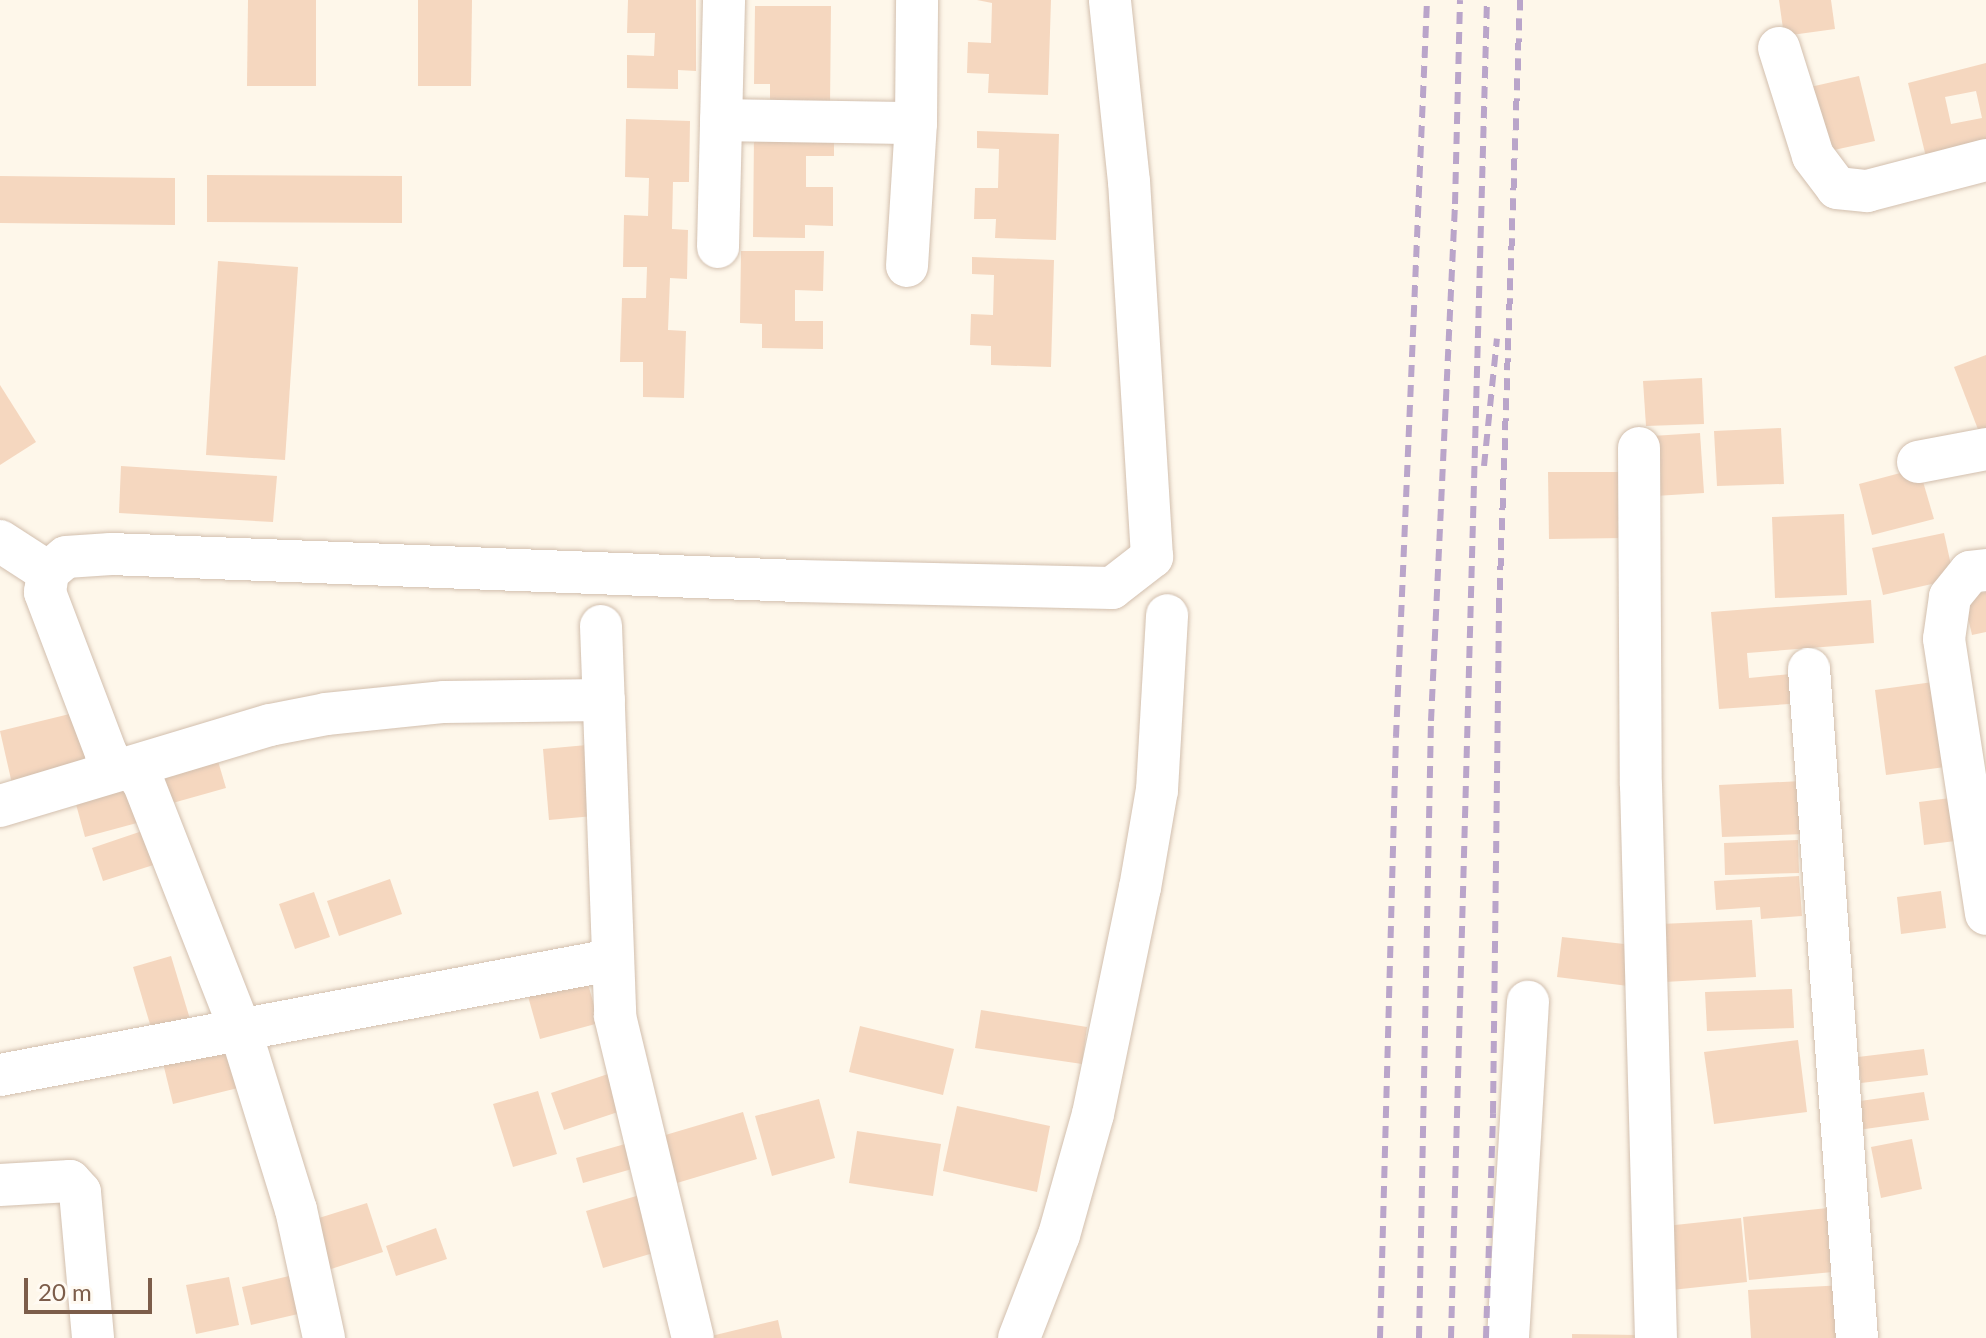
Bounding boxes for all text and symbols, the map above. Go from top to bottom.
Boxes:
scale bar [28,1262,156,1312]
text: 20 m [38,1277,92,1306]

